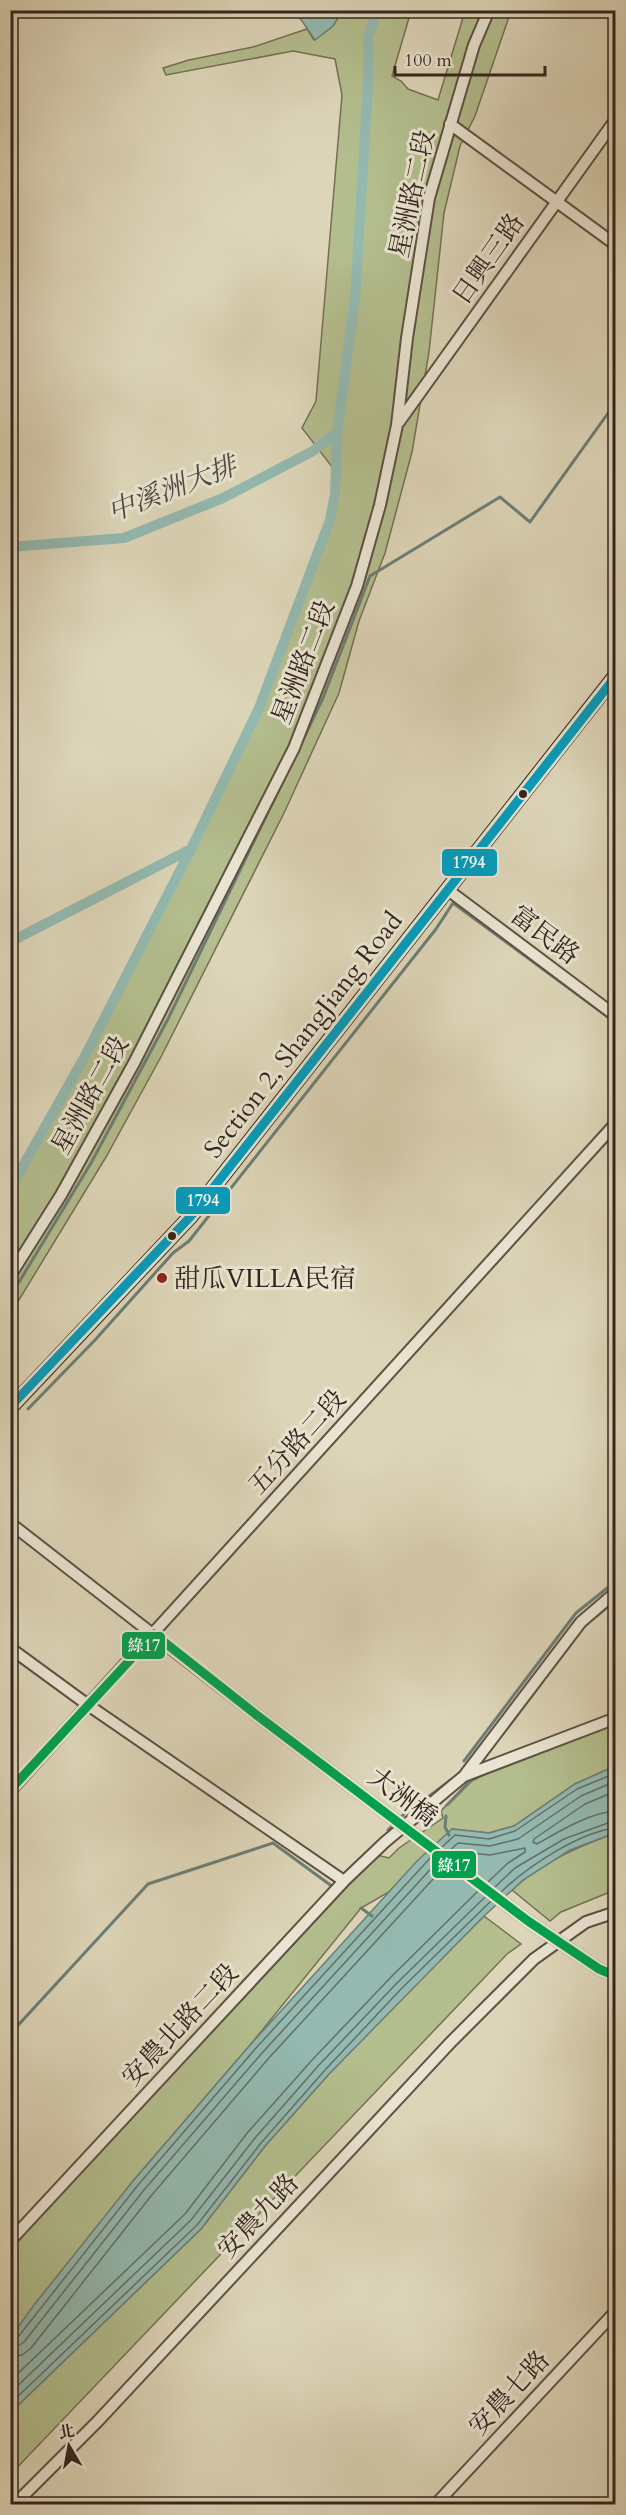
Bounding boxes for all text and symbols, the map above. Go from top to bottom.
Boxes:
scale bar [395,39,545,77]
text: 100 m [404,48,452,73]
street label: 星洲路二段 [381,127,443,261]
street label: 日興三路 [444,206,532,312]
water label: 中溪洲大排 [102,446,245,530]
street label: 星洲路二段 [263,595,343,729]
unlabelled marker [517,788,529,800]
line badge: 1794 [441,848,498,877]
text: 1794 [453,852,485,874]
street label: 富民路 [503,898,587,972]
street label: Section 2, ShangJiang Road [196,904,410,1165]
street label: 星洲路二段 [43,1030,137,1160]
line badge: 1794 [175,1186,231,1215]
text: 1794 [187,1190,219,1212]
unlabelled marker [166,1230,178,1242]
place label: 甜瓜VILLA民宿 [174,1261,356,1296]
marker: 甜瓜VILLA民宿 [155,1271,169,1285]
street label: 五分路二段 [240,1382,354,1502]
line badge: 綠17 [121,1631,166,1660]
text: 綠17 [128,1635,160,1657]
street label: 大洲橋 [361,1760,445,1834]
line badge: 綠17 [431,1850,477,1879]
text: 綠17 [438,1855,470,1877]
street label: 安農北路二段 [114,1956,246,2094]
street label: 安農九路 [210,2166,306,2266]
street label: 安農七路 [461,2343,557,2443]
north arrow [39,2416,99,2476]
text: 北 [57,2420,76,2444]

